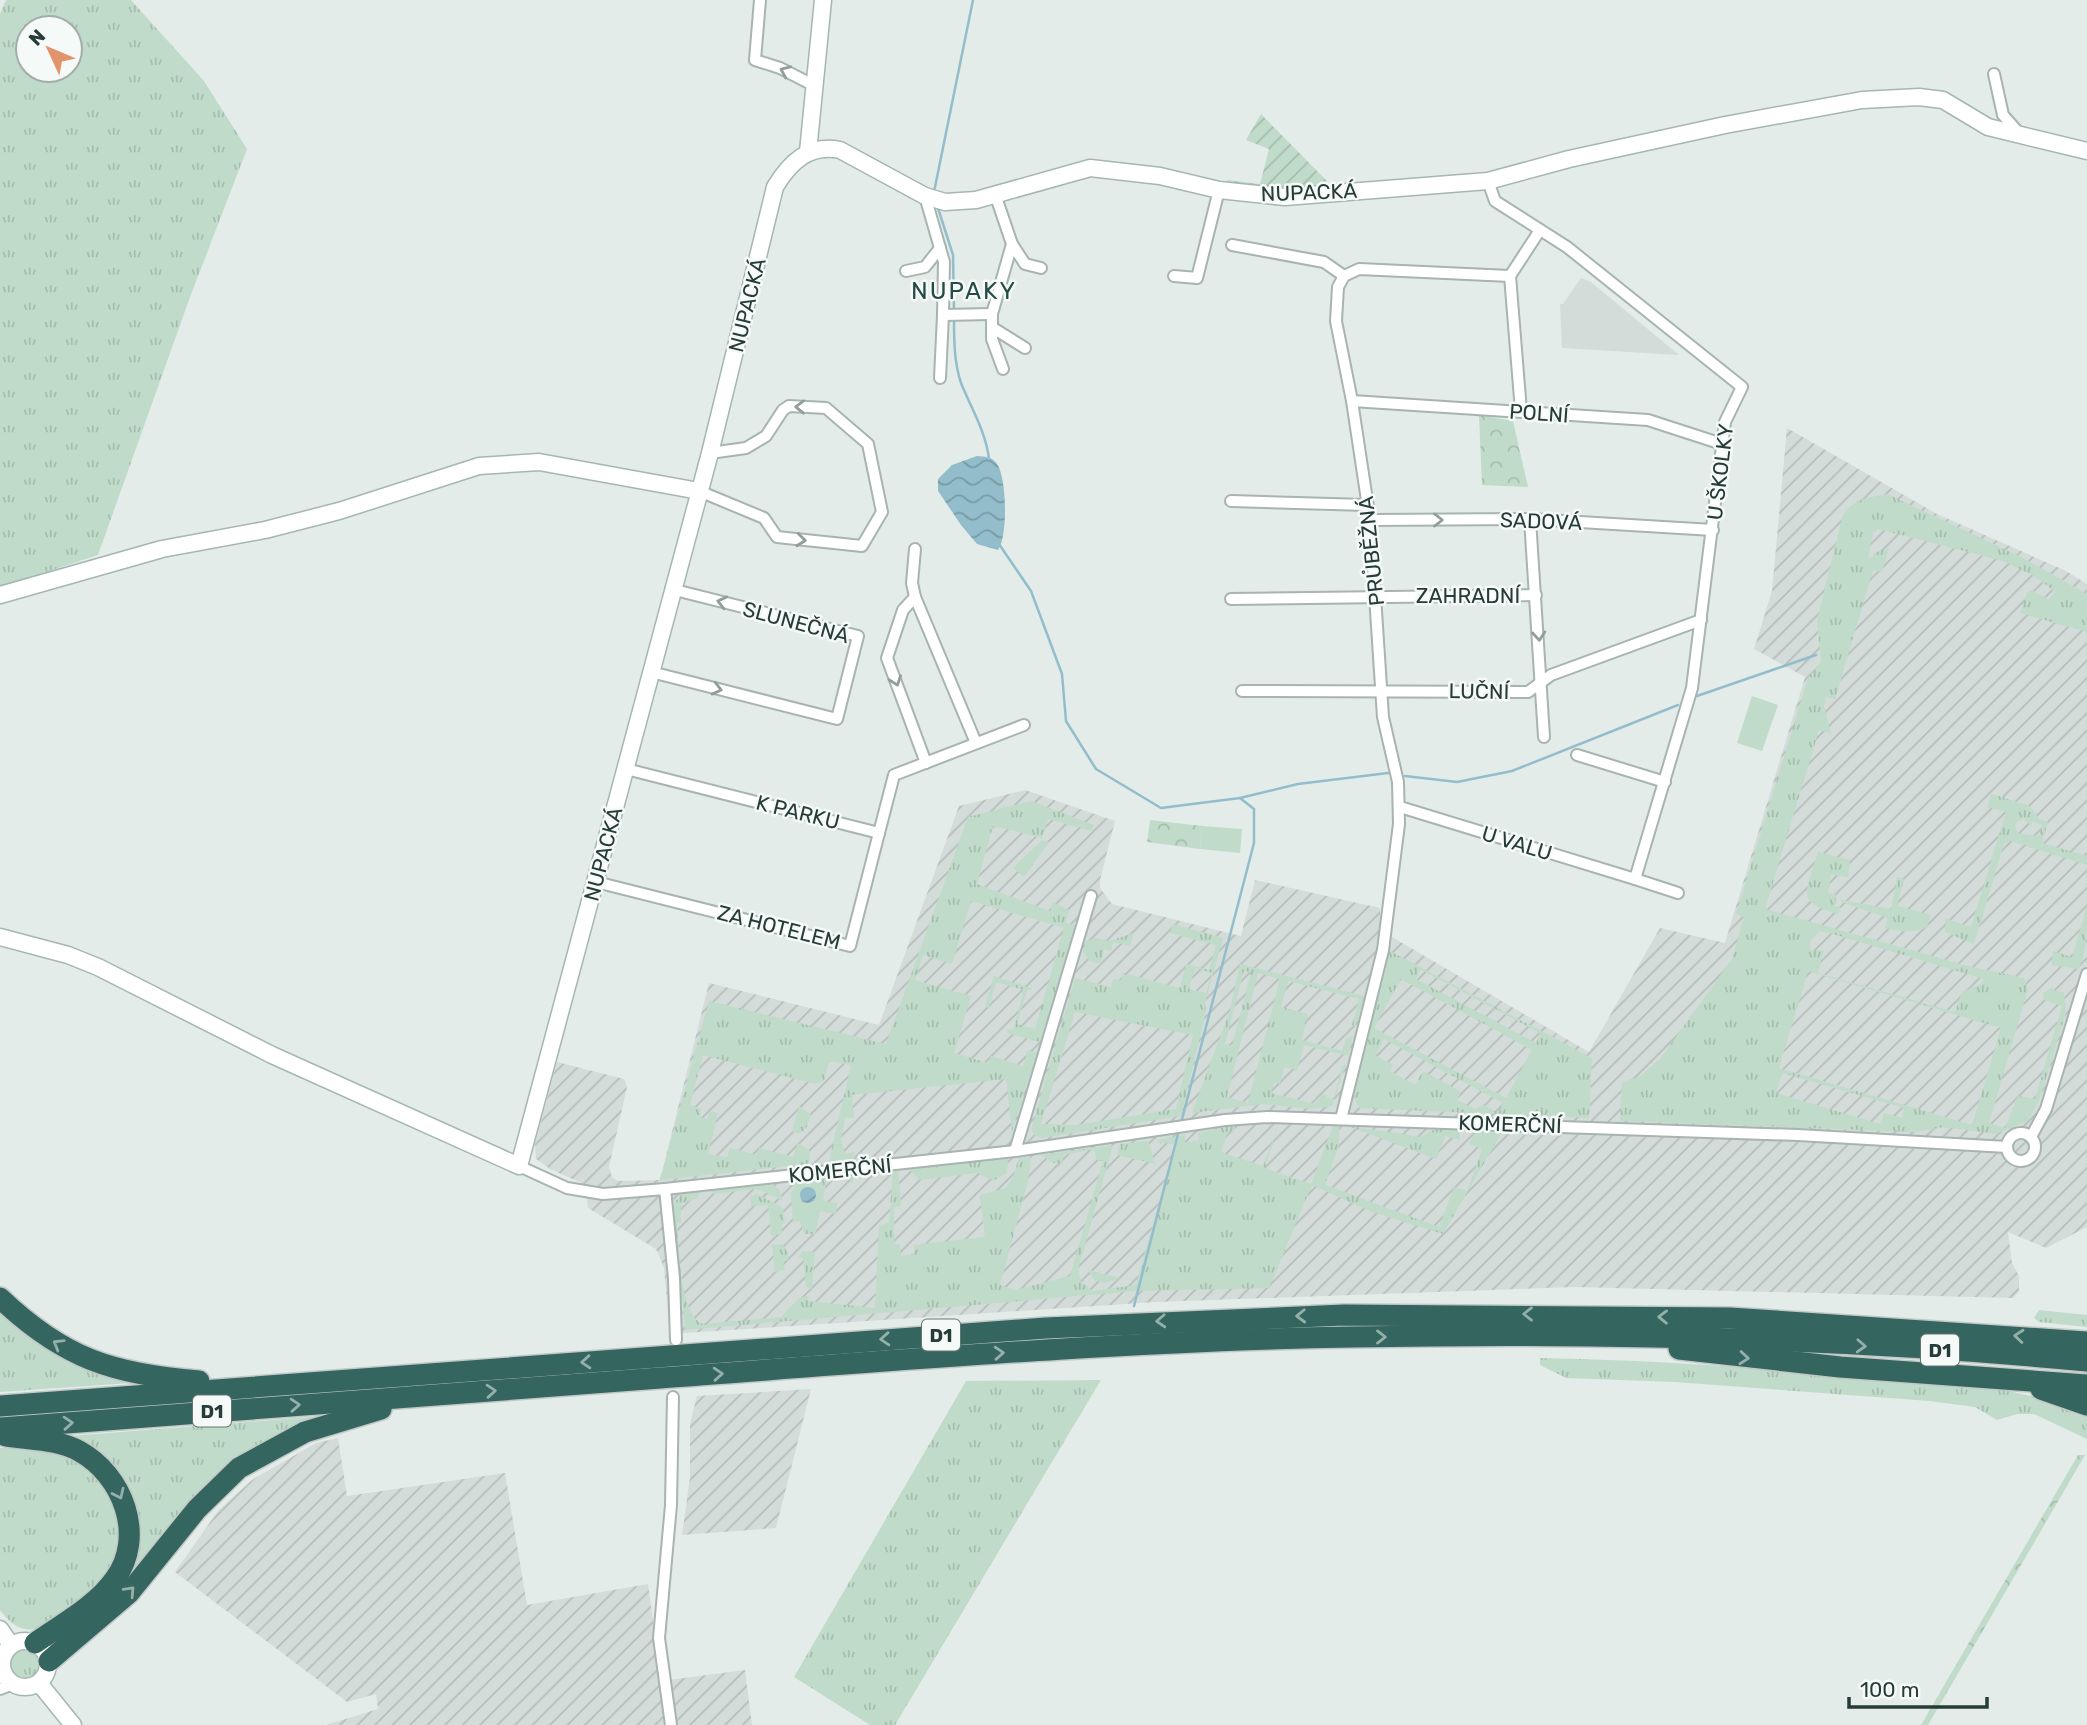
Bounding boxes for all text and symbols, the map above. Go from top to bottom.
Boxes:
north arrow [14,14,84,84]
text: N [24,25,50,50]
one-way arrow [780,65,792,79]
street label: NUPACKÁ [1260,178,1358,206]
street label: NUPACKÁ [723,255,771,355]
district label: NUPAKY [911,277,1017,305]
street label: POLNÍ [1508,398,1571,428]
one-way arrow [794,399,805,415]
street label: U ŠKOLKY [1702,422,1738,522]
street label: PRŮBĚŽNÁ [1353,495,1389,607]
street label: SADOVÁ [1500,507,1582,535]
one-way arrow [1433,512,1444,528]
one-way arrow [795,532,806,547]
street label: ZAHRADNÍ [1416,583,1521,608]
one-way arrow [716,596,728,610]
street label: SLUNEČNÁ [740,596,852,648]
one-way arrow [1531,631,1546,642]
one-way arrow [888,674,902,686]
street label: LUČNÍ [1449,678,1511,704]
one-way arrow [711,681,723,695]
street label: K PARKU [754,790,842,834]
street label: NUPACKÁ [578,804,628,904]
street label: U VALU [1479,820,1555,866]
street label: ZA HOTELEM [715,900,843,954]
street label: KOMERČNÍ [1458,1110,1563,1138]
street label: KOMERČNÍ [787,1152,894,1188]
one-way arrow [1523,1306,1533,1322]
one-way arrow [1295,1308,1306,1324]
one-way arrow [1658,1309,1669,1324]
one-way arrow [1155,1314,1166,1329]
road number: D1 [922,1320,960,1350]
one-way arrow [1376,1329,1387,1344]
one-way arrow [2013,1329,2024,1344]
one-way arrow [880,1331,891,1346]
road number: D1 [1921,1334,1959,1366]
one-way arrow [1856,1338,1867,1353]
one-way arrow [53,1339,66,1352]
one-way arrow [994,1346,1005,1361]
one-way arrow [1739,1350,1750,1365]
one-way arrow [580,1354,591,1369]
one-way arrow [713,1367,724,1382]
one-way arrow [486,1384,497,1399]
road number: D1 [193,1396,231,1427]
one-way arrow [290,1398,301,1413]
one-way arrow [63,1415,74,1430]
one-way arrow [111,1487,125,1499]
one-way arrow [122,1586,134,1599]
scale bar [1849,1666,1987,1710]
text: 100 m [1860,1677,1919,1702]

